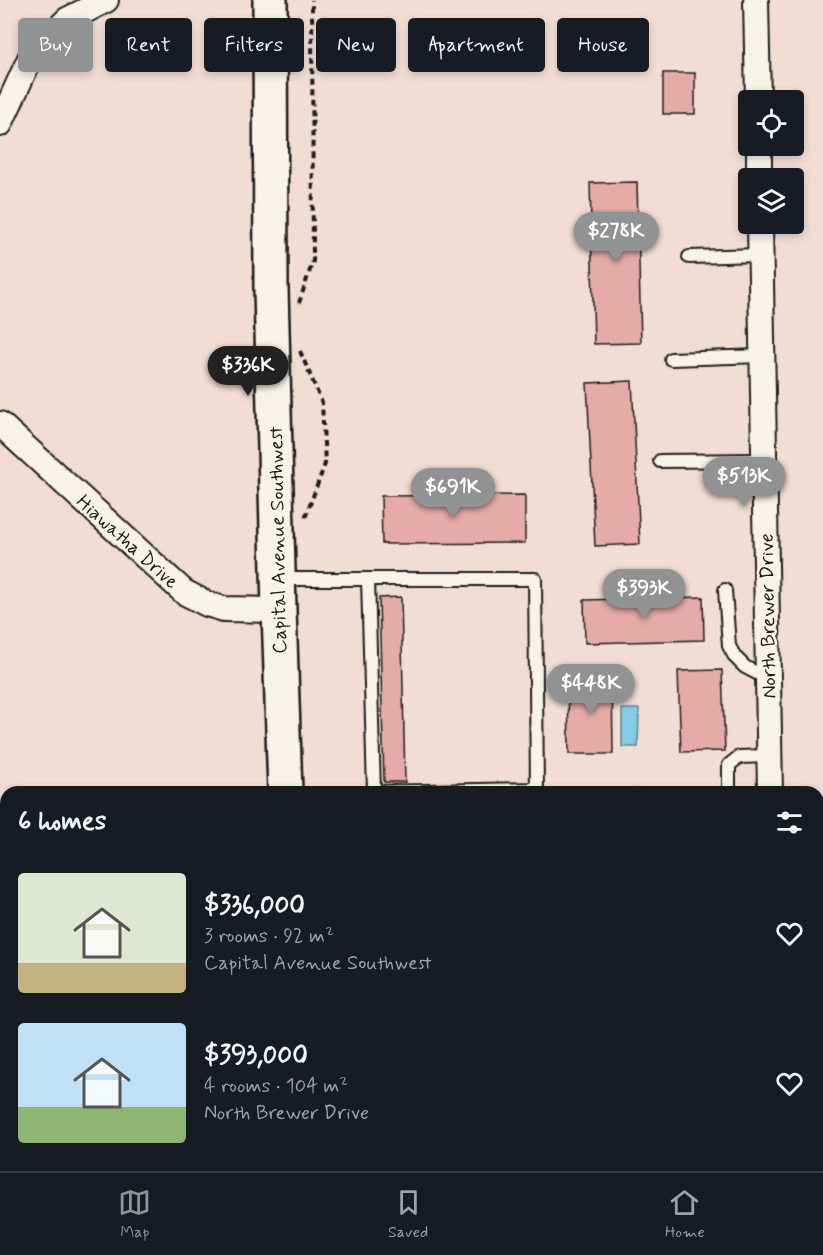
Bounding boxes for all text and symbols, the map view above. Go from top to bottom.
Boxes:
chip: Buy [18,18,93,72]
chip: Rent [105,18,192,72]
chip: Filters [204,18,304,72]
chip: New [316,18,396,72]
chip: Apartment [408,18,545,72]
chip: House [557,18,649,72]
map controls [738,90,804,234]
button: locate [738,90,804,156]
button: layers [738,168,804,234]
pin: $278K [574,212,658,263]
text: $278K [588,218,644,245]
pin: $336K [206,346,290,397]
text: $336K [222,352,274,379]
street label: Capital Avenue Southwest [263,426,294,654]
pin: $513K [702,457,786,508]
text: $513K [717,463,771,490]
pin: $691K [411,468,495,519]
text: $691K [425,474,481,501]
street label: Hiawatha Drive [70,489,184,595]
street label: North Brewer Drive [754,533,783,699]
pin: $393K [602,569,686,620]
text: $393K [617,575,672,602]
pin: $448K [549,664,633,715]
text: $448K [561,670,621,697]
text: 6 homes [18,805,106,839]
icon: filters [773,806,806,839]
text: $336,000 [204,889,305,923]
icon: home [66,897,138,969]
icon: heart [773,917,806,950]
text: 3 rooms · 92 m² [204,923,334,950]
text: Capital Avenue Southwest [204,950,432,977]
text: $393,000 [204,1039,308,1073]
icon: home [66,1047,138,1119]
icon: heart [773,1067,806,1100]
text: 4 rooms · 104 m² [204,1073,348,1100]
text: North Brewer Drive [204,1100,369,1127]
tab: Map [118,1186,151,1243]
tab: Saved [388,1186,428,1243]
tab: Home [665,1186,705,1243]

